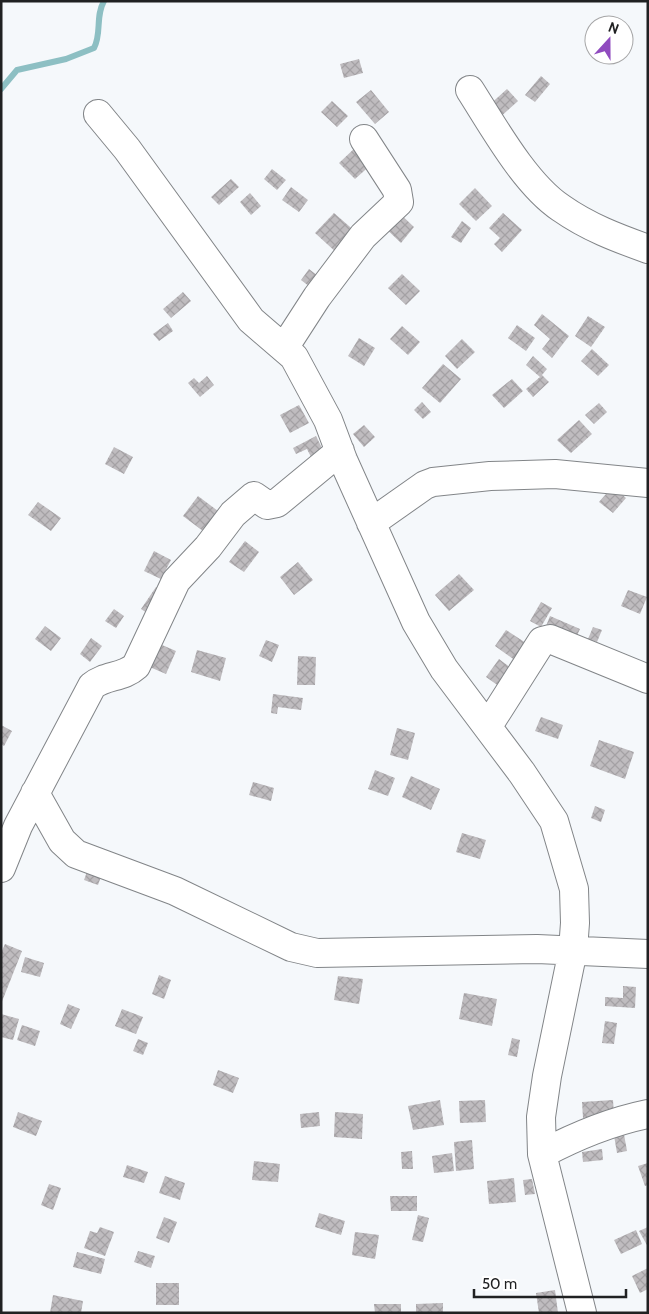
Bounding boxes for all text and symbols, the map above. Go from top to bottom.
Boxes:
north arrow [584,15,634,65]
text: N [606,18,622,38]
scale bar [474,1266,626,1298]
text: 50 m [482,1275,517,1293]

